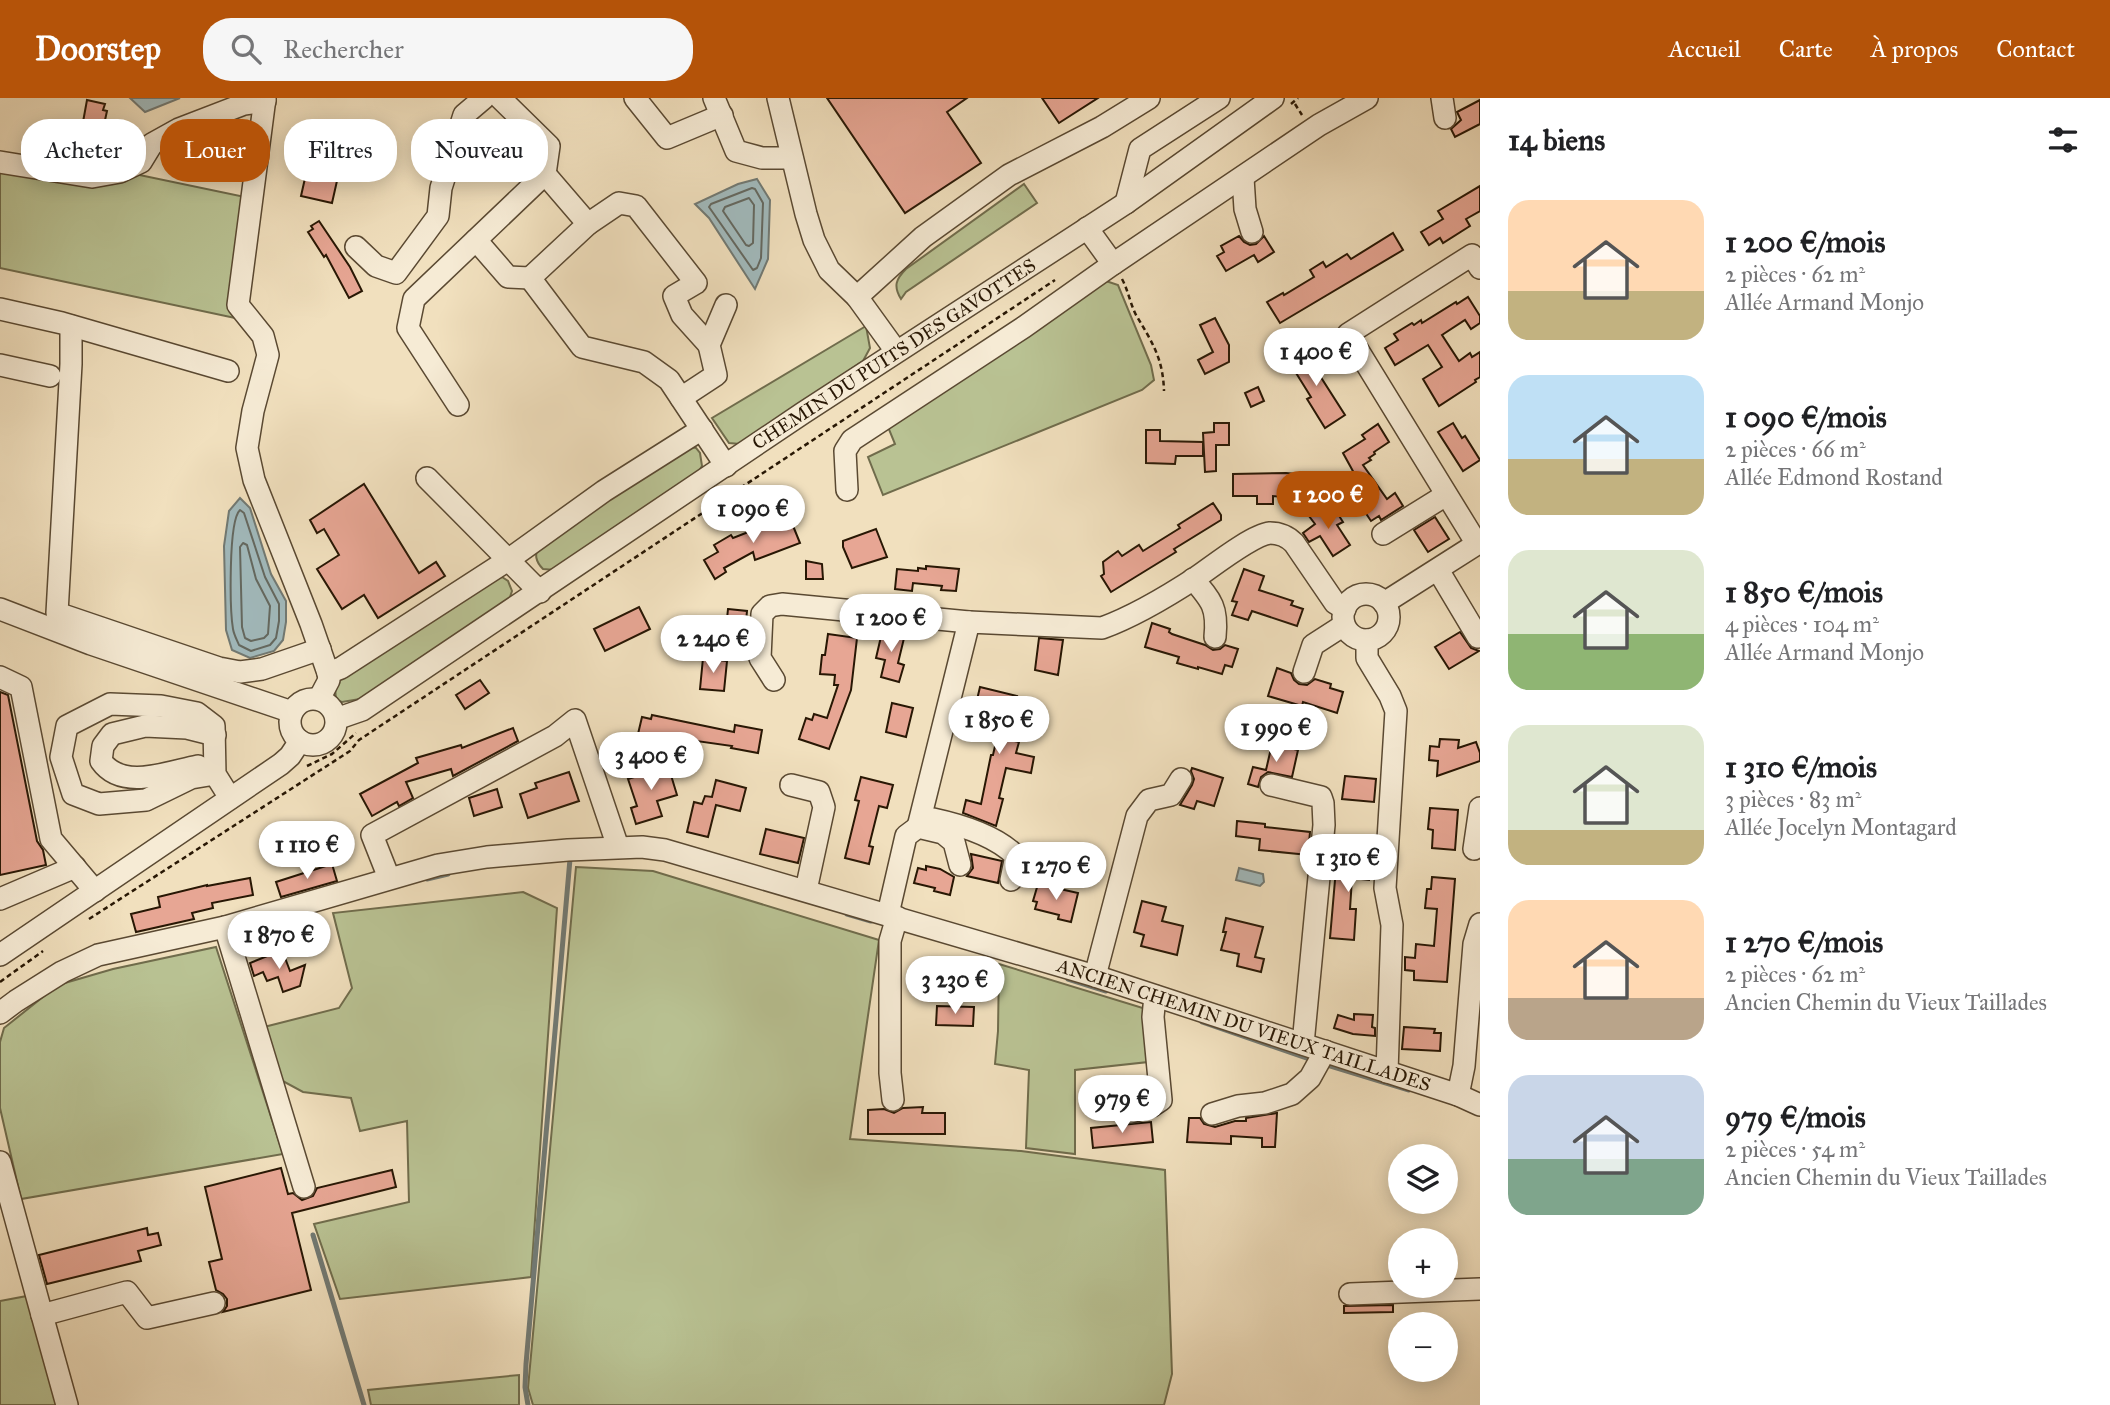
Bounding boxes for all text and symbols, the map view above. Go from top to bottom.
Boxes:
search box [203,18,693,81]
text: Doorstep [35,29,161,69]
icon: search [227,30,265,68]
text: Rechercher [283,33,404,65]
text: Accueil [1669,34,1741,64]
text: Carte [1779,34,1833,64]
text: À propos [1871,34,1958,64]
text: Contact [1996,34,2075,64]
chip: Acheter [21,119,146,182]
chip: Louer [160,119,270,182]
chip: Filtres [284,119,397,182]
chip: Nouveau [411,119,548,182]
icon: filters [2044,121,2082,159]
text: 14 biens [1508,122,1605,158]
text: 1 200 €/mois [1725,224,1885,260]
icon: home [1564,228,1648,312]
street label: CHEMIN DU PUITS DES GAVOTTES [748,253,1040,455]
text: 2 pièces · 62 m² [1725,260,1865,288]
text: Allée Armand Monjo [1725,288,1924,316]
pin: 1 400 € [1251,328,1381,388]
text: 1 400 € [1280,337,1352,365]
text: 1 090 €/mois [1725,399,1887,435]
icon: home [1564,403,1648,487]
text: 2 pièces · 66 m² [1725,435,1866,463]
text: Allée Edmond Rostand [1725,463,1943,491]
pin: 1 200 € [1263,472,1393,531]
text: 1 200 € [1292,480,1364,508]
pin: 1 090 € [688,486,818,545]
text: 1 090 € [717,494,789,522]
text: 1 850 €/mois [1725,574,1883,610]
icon: home [1564,578,1648,662]
pin: 1 200 € [826,594,956,654]
text: 1 200 € [855,603,927,631]
text: 4 pièces · 104 m² [1725,610,1879,638]
pin: 2 240 € [648,616,778,675]
text: 2 240 € [677,624,749,652]
text: Allée Armand Monjo [1725,638,1924,666]
pin: 1 850 € [934,696,1064,756]
pin: 1 990 € [1211,704,1341,764]
text: 1 850 € [964,705,1034,733]
text: 1 990 € [1240,713,1312,741]
pin: 3 400 € [586,732,716,792]
text: 3 400 € [615,741,687,769]
text: 1 310 €/mois [1725,749,1877,785]
icon: home [1564,753,1648,837]
text: 3 pièces · 83 m² [1725,785,1861,813]
text: Allée Jocelyn Montagard [1725,813,1957,841]
pin: 1 110 € [242,822,372,881]
text: 1 110 € [275,830,339,858]
pin: 1 310 € [1283,834,1413,894]
pin: 1 270 € [991,842,1121,902]
text: 1 310 € [1316,843,1380,871]
text: 1 270 € [1021,851,1091,879]
pin: 1 870 € [214,912,344,971]
text: 1 870 € [244,920,314,948]
text: 1 270 €/mois [1725,924,1883,960]
icon: home [1564,928,1648,1012]
street label: ANCIEN CHEMIN DU VIEUX TAILLADES [1053,953,1434,1096]
pin: 3 230 € [890,956,1020,1016]
text: 2 pièces · 62 m² [1725,960,1865,988]
text: 3 230 € [922,965,988,993]
text: Ancien Chemin du Vieux Taillades [1725,988,2047,1016]
pin: 979 € [1073,1076,1171,1135]
text: 979 € [1094,1084,1150,1112]
text: 979 €/mois [1725,1099,1866,1135]
icon: home [1564,1103,1648,1187]
text: 2 pièces · 54 m² [1725,1135,1865,1163]
map controls [1388,1144,1458,1382]
button: layers [1388,1144,1458,1214]
text: Ancien Chemin du Vieux Taillades [1725,1163,2047,1191]
button: + [1388,1228,1458,1298]
button: − [1388,1312,1458,1382]

